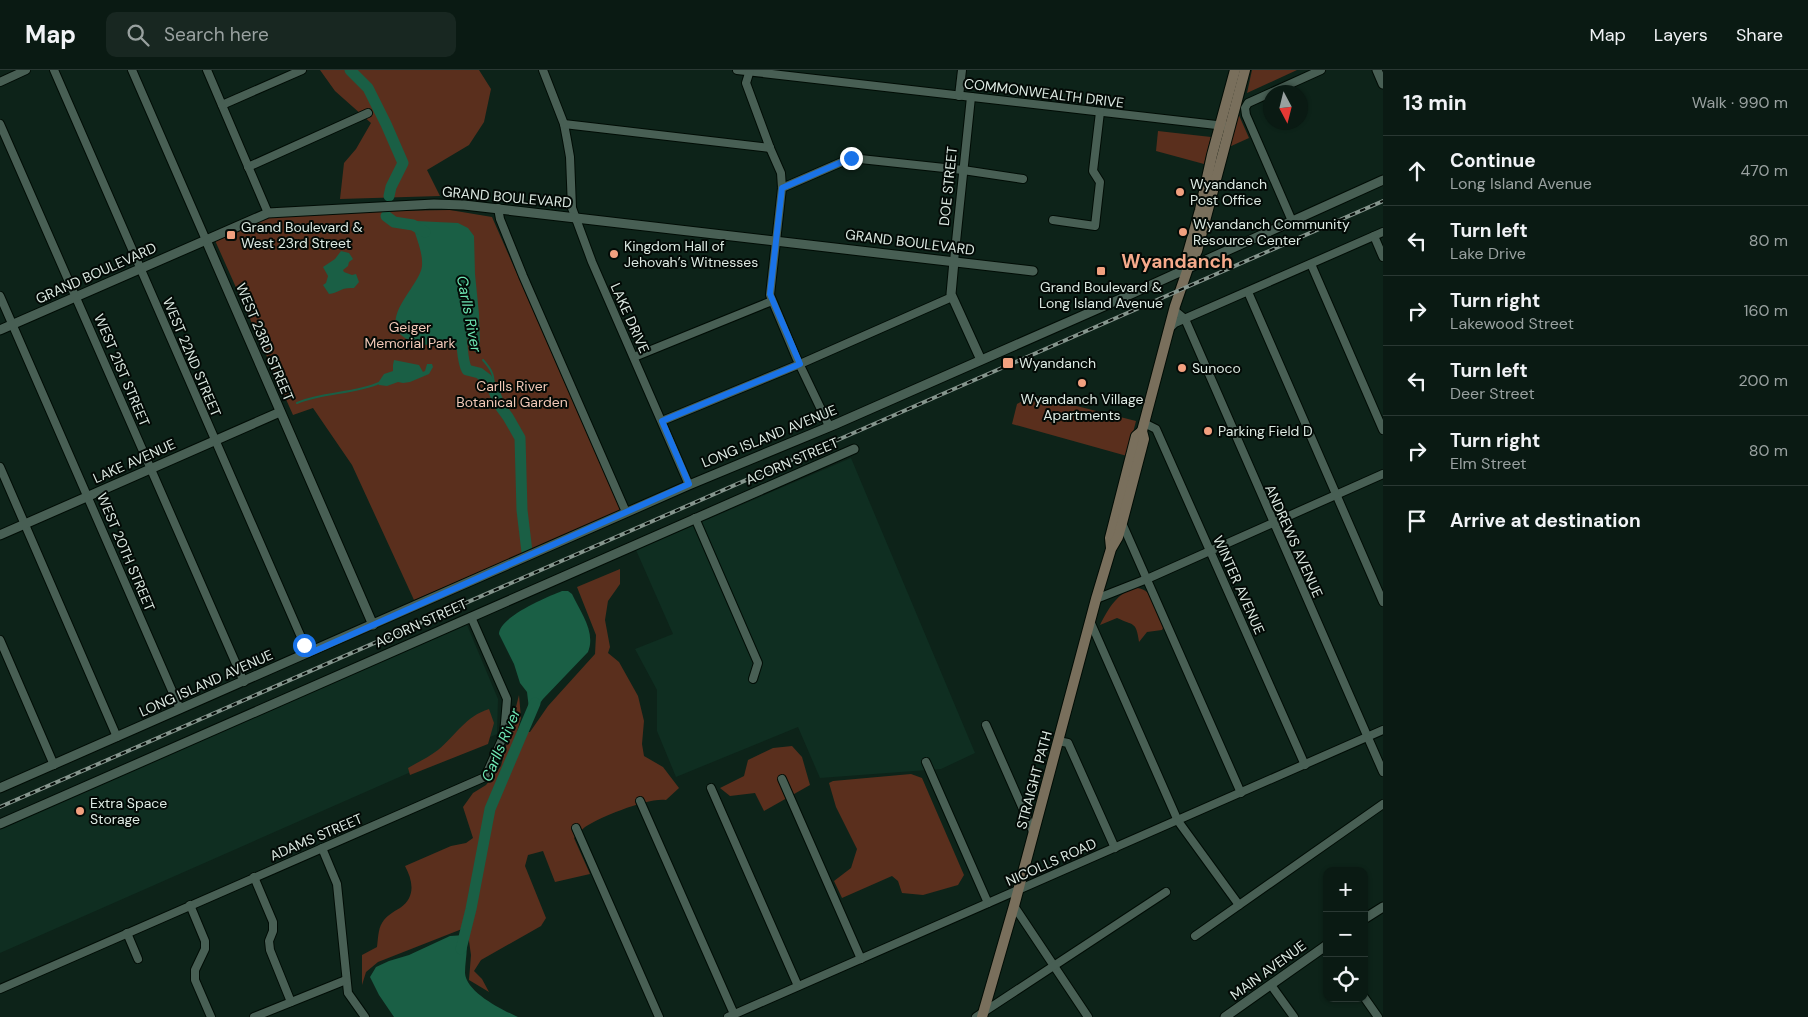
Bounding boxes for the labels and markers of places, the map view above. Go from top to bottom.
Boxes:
place label: Wyandanch Post Office [1190,175,1267,209]
marker: Wyandanch Post Office [1174,186,1186,198]
place label: Wyandanch Community Resource Center [1193,215,1350,249]
place label: Grand Boulevard & West 23rd Street [241,218,363,252]
marker: Wyandanch Community Resource Center [1177,226,1189,238]
marker: Grand Boulevard & West 23rd Street [225,229,237,241]
place label: Kingdom Hall of Jehovah’s Witnesses [624,237,758,271]
marker: Kingdom Hall of Jehovah’s Witnesses [608,248,620,260]
marker: Grand Boulevard & Long Island Avenue [1095,265,1107,277]
place label: Grand Boulevard & Long Island Avenue [1039,278,1163,312]
place label: Wyandanch [1019,354,1096,372]
marker: Wyandanch [1001,356,1015,370]
place label: Sunoco [1192,359,1241,377]
marker: Sunoco [1176,362,1188,374]
marker: Wyandanch Village Apartments [1076,377,1088,389]
place label: Wyandanch Village Apartments [1021,390,1143,424]
place label: Parking Field D [1218,422,1313,440]
marker: Parking Field D [1202,425,1214,437]
place label: Extra Space Storage [90,794,167,828]
marker: Extra Space Storage [74,805,86,817]

